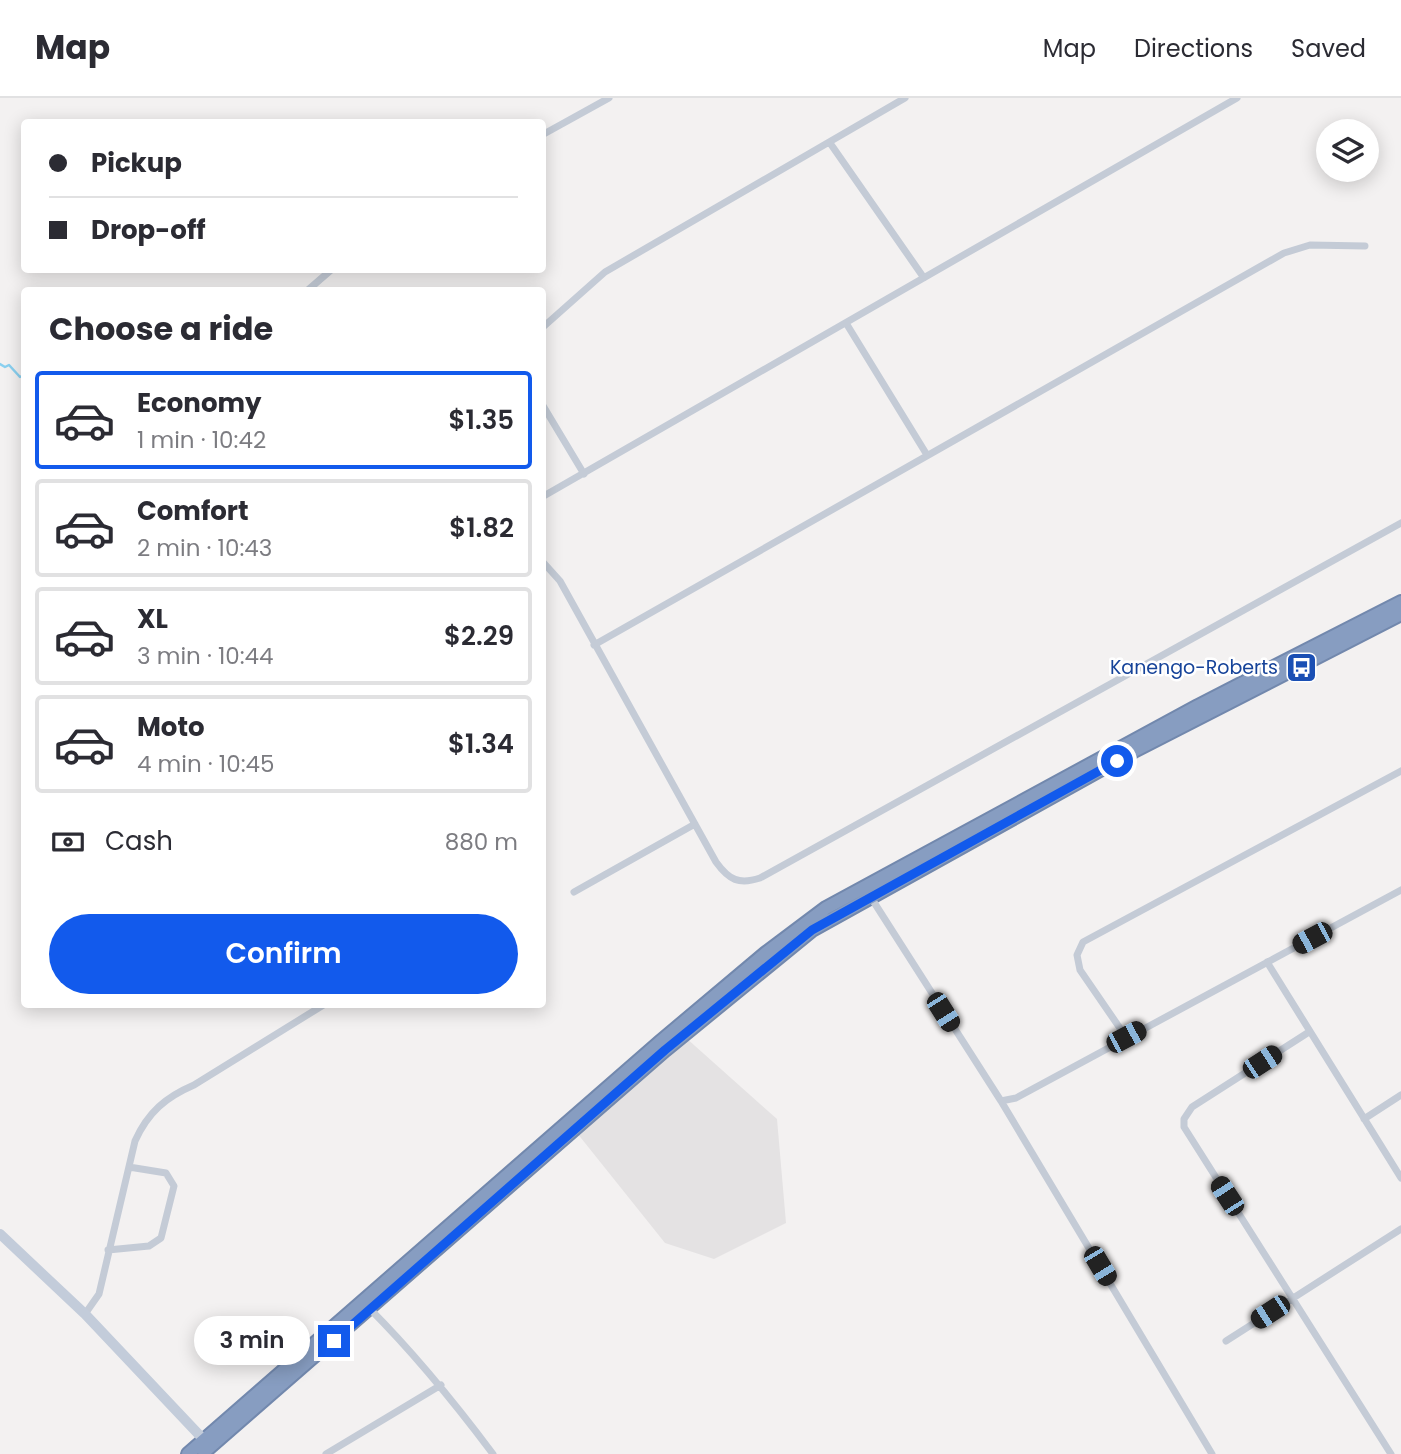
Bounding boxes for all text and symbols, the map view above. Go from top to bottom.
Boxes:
text: Map [35,24,110,71]
text: Map [1043,32,1096,65]
text: Directions [1134,32,1253,65]
text: Saved [1291,32,1366,65]
map controls [1316,119,1379,182]
button: layers [1316,119,1379,182]
text: Pickup [91,145,182,181]
text: Drop-off [91,212,206,248]
text: Choose a ride [49,306,273,351]
text: Economy [137,385,261,421]
icon: car [53,389,116,452]
text: $1.35 [449,402,514,438]
text: 1 min · 10:42 [137,424,266,456]
text: Comfort [137,493,249,529]
icon: car [53,497,116,560]
text: $1.82 [449,510,514,546]
text: 2 min · 10:43 [137,532,272,564]
text: XL [137,601,168,637]
icon: car [53,605,116,668]
text: $2.29 [444,618,514,654]
text: 3 min · 10:44 [137,640,274,672]
bus stop icon: Kanengo-Roberts [1284,650,1318,684]
place label: Kanengo-Roberts [1110,654,1278,681]
text: Moto [137,709,205,745]
icon: car [53,713,116,776]
text: $1.34 [448,726,514,762]
route start [1101,745,1133,777]
text: 4 min · 10:45 [137,748,274,780]
icon: cash [49,823,87,861]
text: Cash [105,823,173,859]
text: 880 m [445,826,518,858]
button: Confirm [49,914,518,994]
car [1289,919,1336,957]
car [923,989,964,1035]
car [1103,1018,1150,1056]
car [1239,1042,1286,1082]
car [1207,1173,1248,1219]
car [1081,1243,1120,1289]
car [1247,1292,1294,1332]
callout: 3 min [194,1316,310,1366]
text: 3 min [220,1324,284,1356]
route end [318,1325,350,1357]

